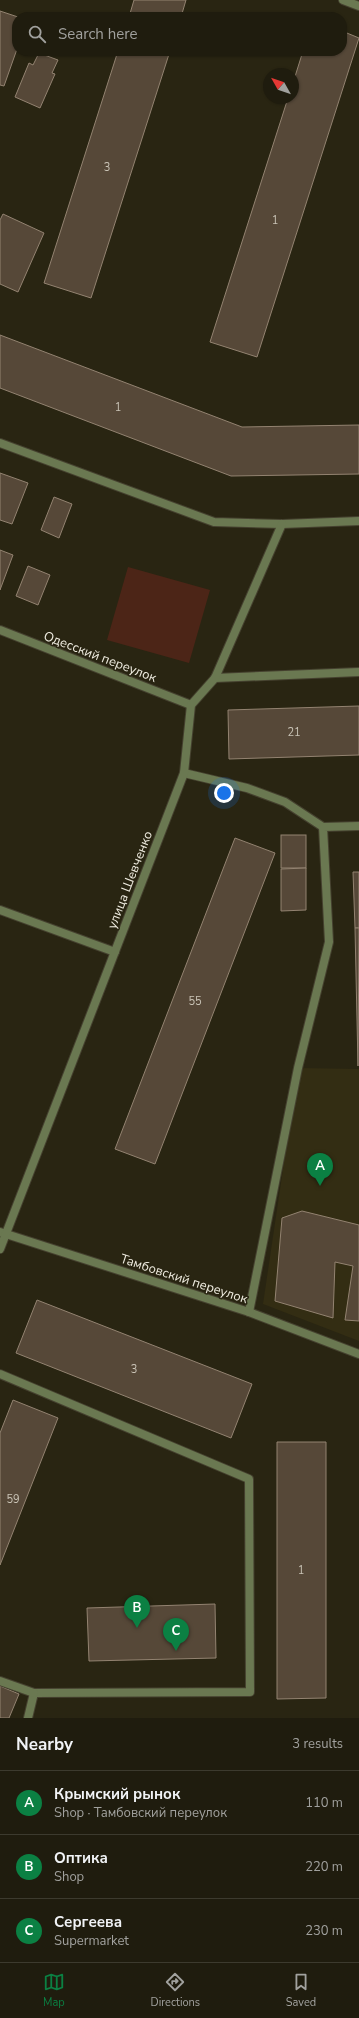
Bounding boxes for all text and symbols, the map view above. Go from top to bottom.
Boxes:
search box [12,12,347,56]
icon: search [26,23,48,45]
text: Search here [58,24,138,44]
north arrow [263,68,299,104]
house number: 3 [104,160,110,175]
house number: 1 [272,213,278,228]
house number: 1 [115,400,121,415]
street label: Одесский переулок [41,627,159,687]
house number: 21 [287,725,301,740]
your location [214,783,234,803]
street label: улица Шевченко [103,828,157,932]
house number: 55 [188,994,202,1009]
pin: A [307,1153,333,1186]
street label: Тамбовский переулок [118,1250,250,1308]
house number: 3 [131,1362,137,1377]
house number: 59 [6,1492,20,1507]
house number: 1 [298,1563,304,1578]
pin: B [124,1595,150,1628]
pin: C [163,1618,189,1651]
text: Nearby [16,1733,73,1756]
text: 3 results [292,1735,343,1753]
text: Крымский рынок [54,1784,180,1804]
text: A [24,1794,34,1812]
text: 110 m [305,1794,343,1812]
text: Shop · Тамбовский переулок [54,1804,227,1822]
text: Оптика [54,1848,108,1868]
text: B [25,1858,33,1876]
text: 220 m [305,1858,343,1876]
text: Shop [54,1868,84,1886]
text: Сергеева [54,1912,122,1932]
text: C [25,1922,33,1940]
text: 230 m [305,1922,343,1940]
text: Supermarket [54,1932,129,1950]
tab: Map [43,1971,65,2010]
tab: Directions [151,1971,200,2010]
tab: Saved [286,1971,316,2010]

